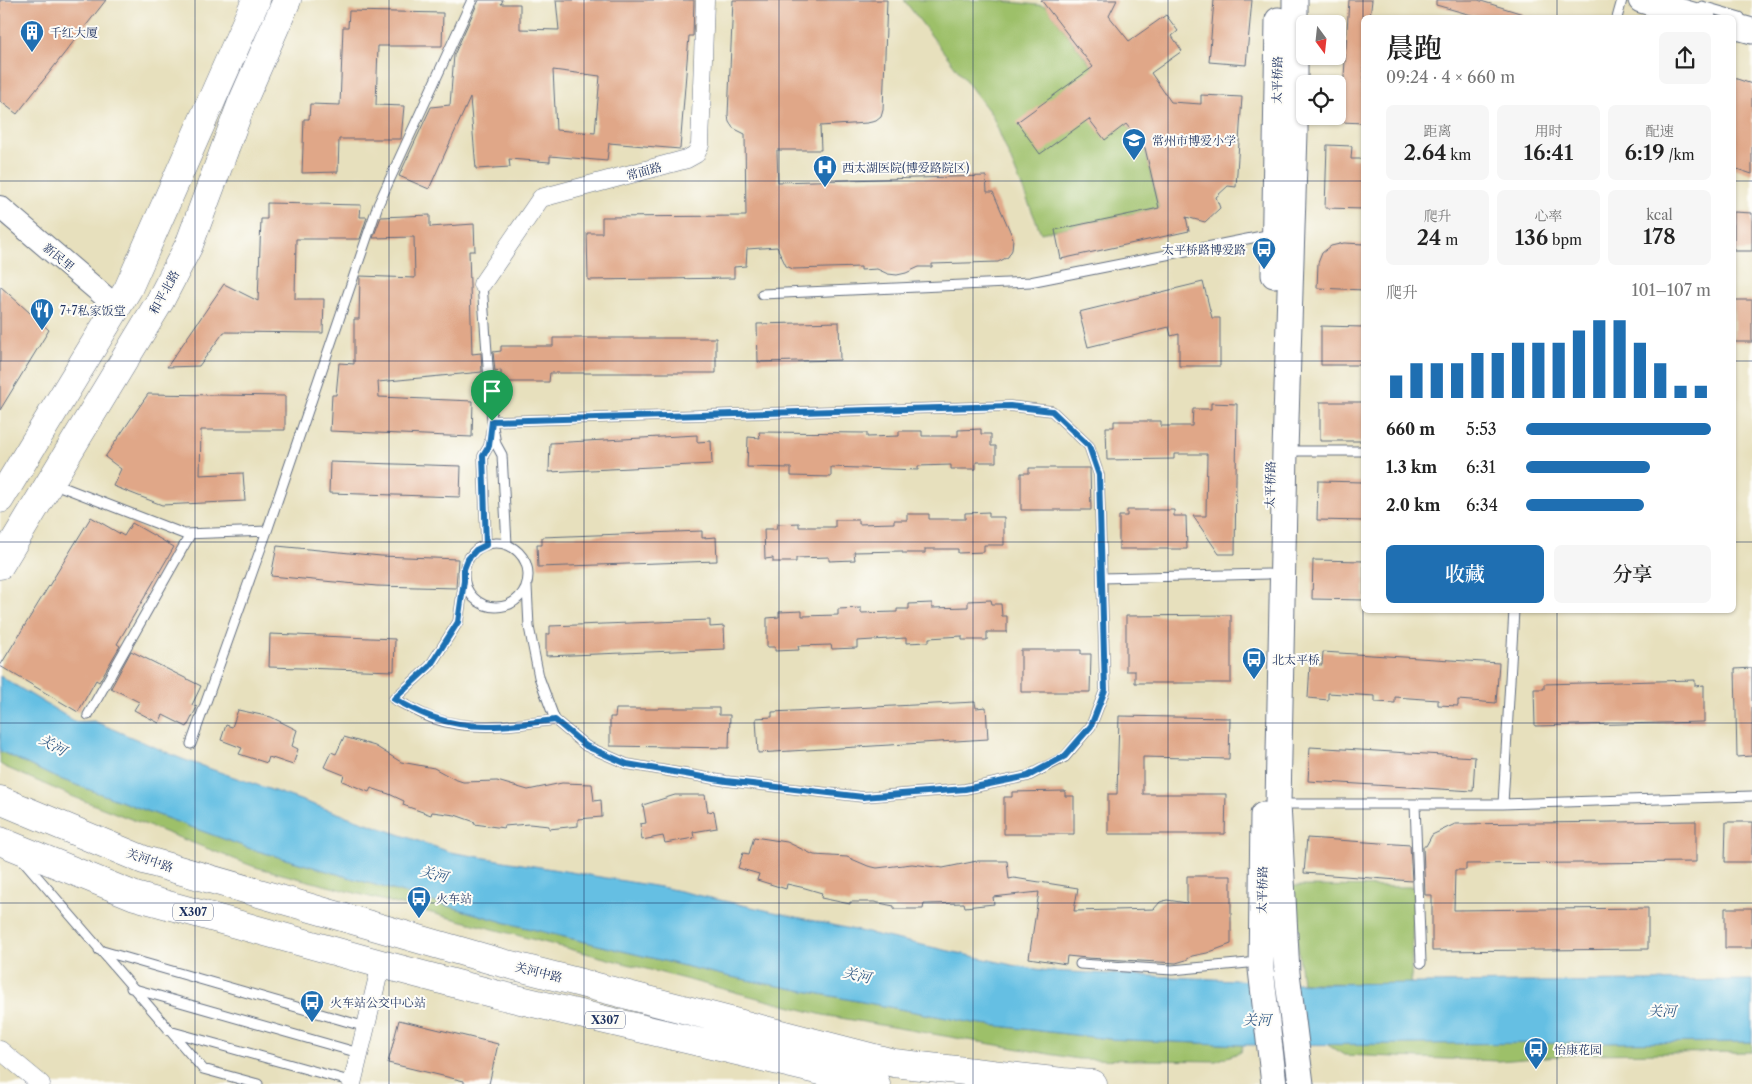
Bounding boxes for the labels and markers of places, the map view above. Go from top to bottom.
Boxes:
building icon: 千红大厦 [19,19,45,53]
place label: 千红大厦 [50,25,98,40]
school or university icon: 常州市博爱小学 [1121,127,1147,161]
place label: 常州市博爱小学 [1152,133,1236,148]
hospital icon: 西太湖医院(博爱路院区) [812,154,838,188]
place label: 西太湖医院(博爱路院区) [842,160,970,175]
bus stop icon: 太平桥路博爱路 [1251,236,1277,270]
place label: 太平桥路博爱路 [1162,242,1246,257]
restaurant icon: 7+7私家饭堂 [29,297,55,331]
place label: 7+7私家饭堂 [60,303,126,318]
pin [471,370,513,421]
bus stop icon: 北太平桥 [1241,646,1267,680]
place label: 北太平桥 [1272,652,1320,667]
bus stop icon: 火车站 [406,885,432,919]
place label: 火车站 [436,891,472,906]
bus stop icon: 火车站公交中心站 [299,989,325,1023]
place label: 火车站公交中心站 [330,995,426,1010]
bus stop icon: 怡康花园 [1523,1036,1549,1070]
place label: 怡康花园 [1554,1042,1602,1057]

